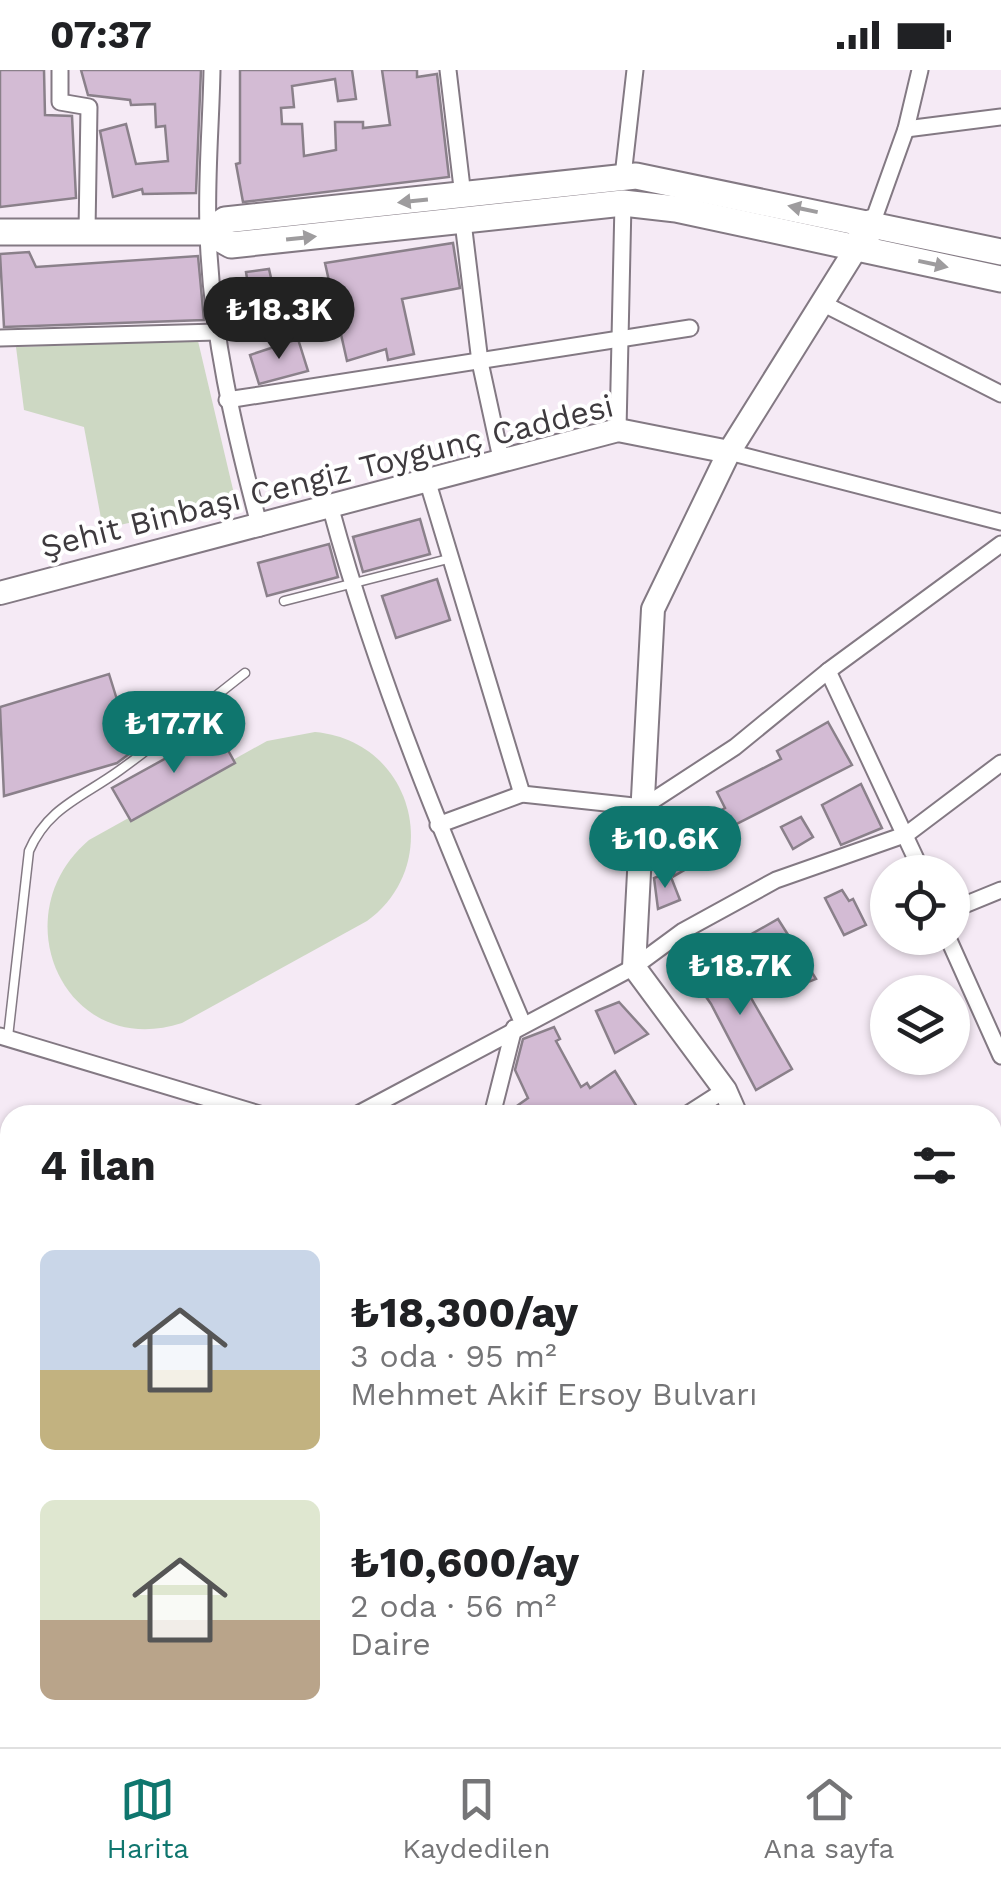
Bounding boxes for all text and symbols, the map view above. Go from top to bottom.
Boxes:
text: 07:37 [50,13,152,57]
one-way arrow [397,193,428,209]
one-way arrow [787,201,818,217]
one-way arrow [286,230,318,246]
one-way arrow [918,257,949,272]
pin: ₺18.3K [198,277,360,362]
text: ₺18.3K [226,290,332,328]
street label: Şehit Binbaşı Cengiz Toygunç Caddesi [37,386,617,566]
pin: ₺17.7K [93,691,255,776]
text: ₺17.7K [124,704,224,742]
pin: ₺10.6K [584,806,746,891]
text: ₺10.6K [611,819,719,857]
map controls [870,855,970,1075]
button: locate [870,855,970,955]
pin: ₺18.7K [659,933,821,1018]
text: ₺18.7K [688,946,792,984]
button: layers [870,975,970,1075]
icon: filters [907,1138,962,1193]
text: 4 ilan [40,1141,156,1190]
text: ₺18,300/ay [350,1288,578,1337]
icon: home [120,1290,240,1410]
text: 3 oda · 95 m² [350,1337,557,1375]
text: Mehmet Akif Ersoy Bulvarı [350,1375,758,1413]
text: ₺10,600/ay [350,1538,579,1587]
icon: home [120,1540,240,1660]
text: 2 oda · 56 m² [350,1587,556,1625]
text: Daire [350,1625,431,1663]
tab: Harita [107,1772,189,1865]
tab: Kaydedilen [402,1772,551,1865]
tab: Ana sayfa [764,1772,894,1865]

